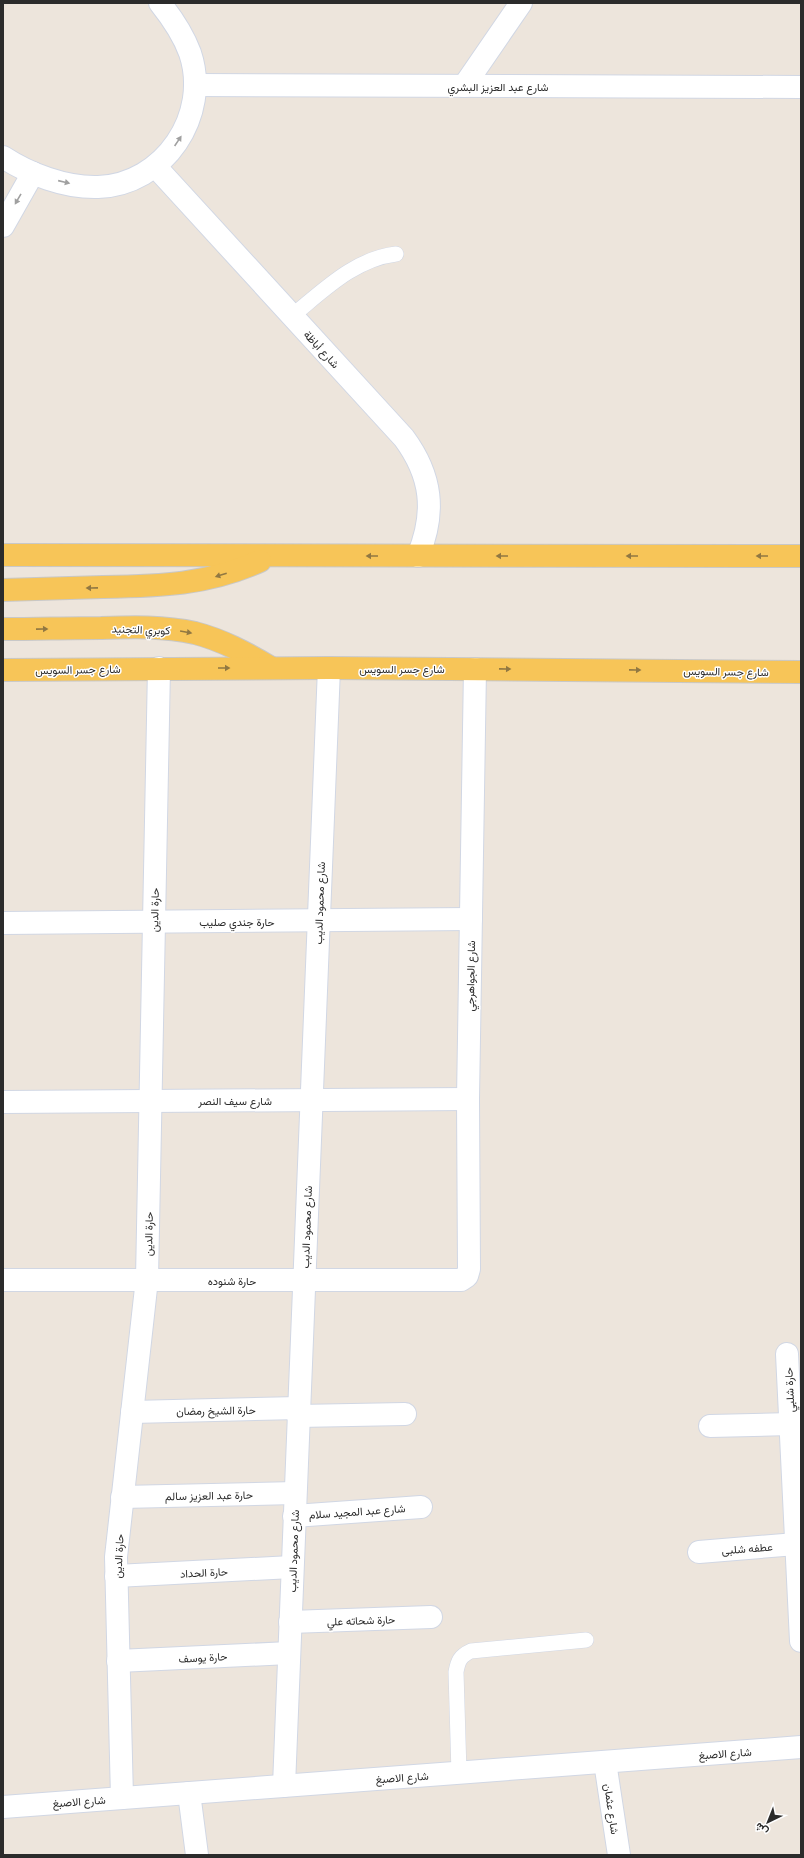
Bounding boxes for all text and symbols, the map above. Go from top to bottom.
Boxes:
street label: شارع عبد العزيز البشري [448,80,549,97]
one-way arrow [174,136,182,146]
one-way arrow [58,180,71,186]
one-way arrow [15,193,22,205]
street label: شارع أباظة [300,328,343,372]
one-way arrow [365,553,378,559]
one-way arrow [495,553,508,559]
one-way arrow [625,553,638,559]
one-way arrow [755,553,768,559]
one-way arrow [215,572,227,578]
one-way arrow [86,584,98,591]
street label: كوبري التجنيد [111,621,171,641]
one-way arrow [36,625,48,632]
one-way arrow [180,629,192,635]
street label: شارع جسر السويس [35,662,121,678]
street label: شارع جسر السويس [359,662,445,677]
street label: شارع جسر السويس [683,664,769,680]
one-way arrow [218,665,231,671]
one-way arrow [499,666,512,672]
one-way arrow [629,667,642,673]
street label: شارع محمود الديب [311,861,329,945]
street label: حارة الدين [147,888,162,932]
street label: حارة جندي صليب [199,915,275,932]
street label: شارع الجواهرجي [463,940,481,1012]
street label: شارع سيف النصر [197,1094,272,1109]
street label: شارع محمود الديب [298,1185,316,1269]
street label: حارة الدين [141,1212,156,1256]
street label: حارة شنوده [208,1274,256,1288]
street label: حارة شلبي [781,1367,801,1413]
street label: حارة الشيخ رمضان [176,1403,256,1419]
street label: حارة عبد العزيز سالم [165,1488,253,1504]
street label: شارع عبد المجيد سلام [308,1501,406,1523]
street label: شارع محمود الديب [285,1509,303,1593]
street label: حارة الدين [110,1534,127,1579]
street label: عطفه شلبى [721,1540,773,1557]
street label: حارة الحداد [180,1564,228,1581]
street label: حارة شحاته علي [327,1612,396,1632]
street label: حارة يوسف [178,1649,228,1666]
street label: شارع الاصبغ [698,1745,752,1763]
street label: شارع الاصبغ [375,1769,429,1787]
street label: شارع عثمان [600,1783,622,1836]
street label: شارع الاصبغ [52,1793,106,1811]
north arrow [748,1802,788,1842]
text: ش [752,1820,771,1839]

